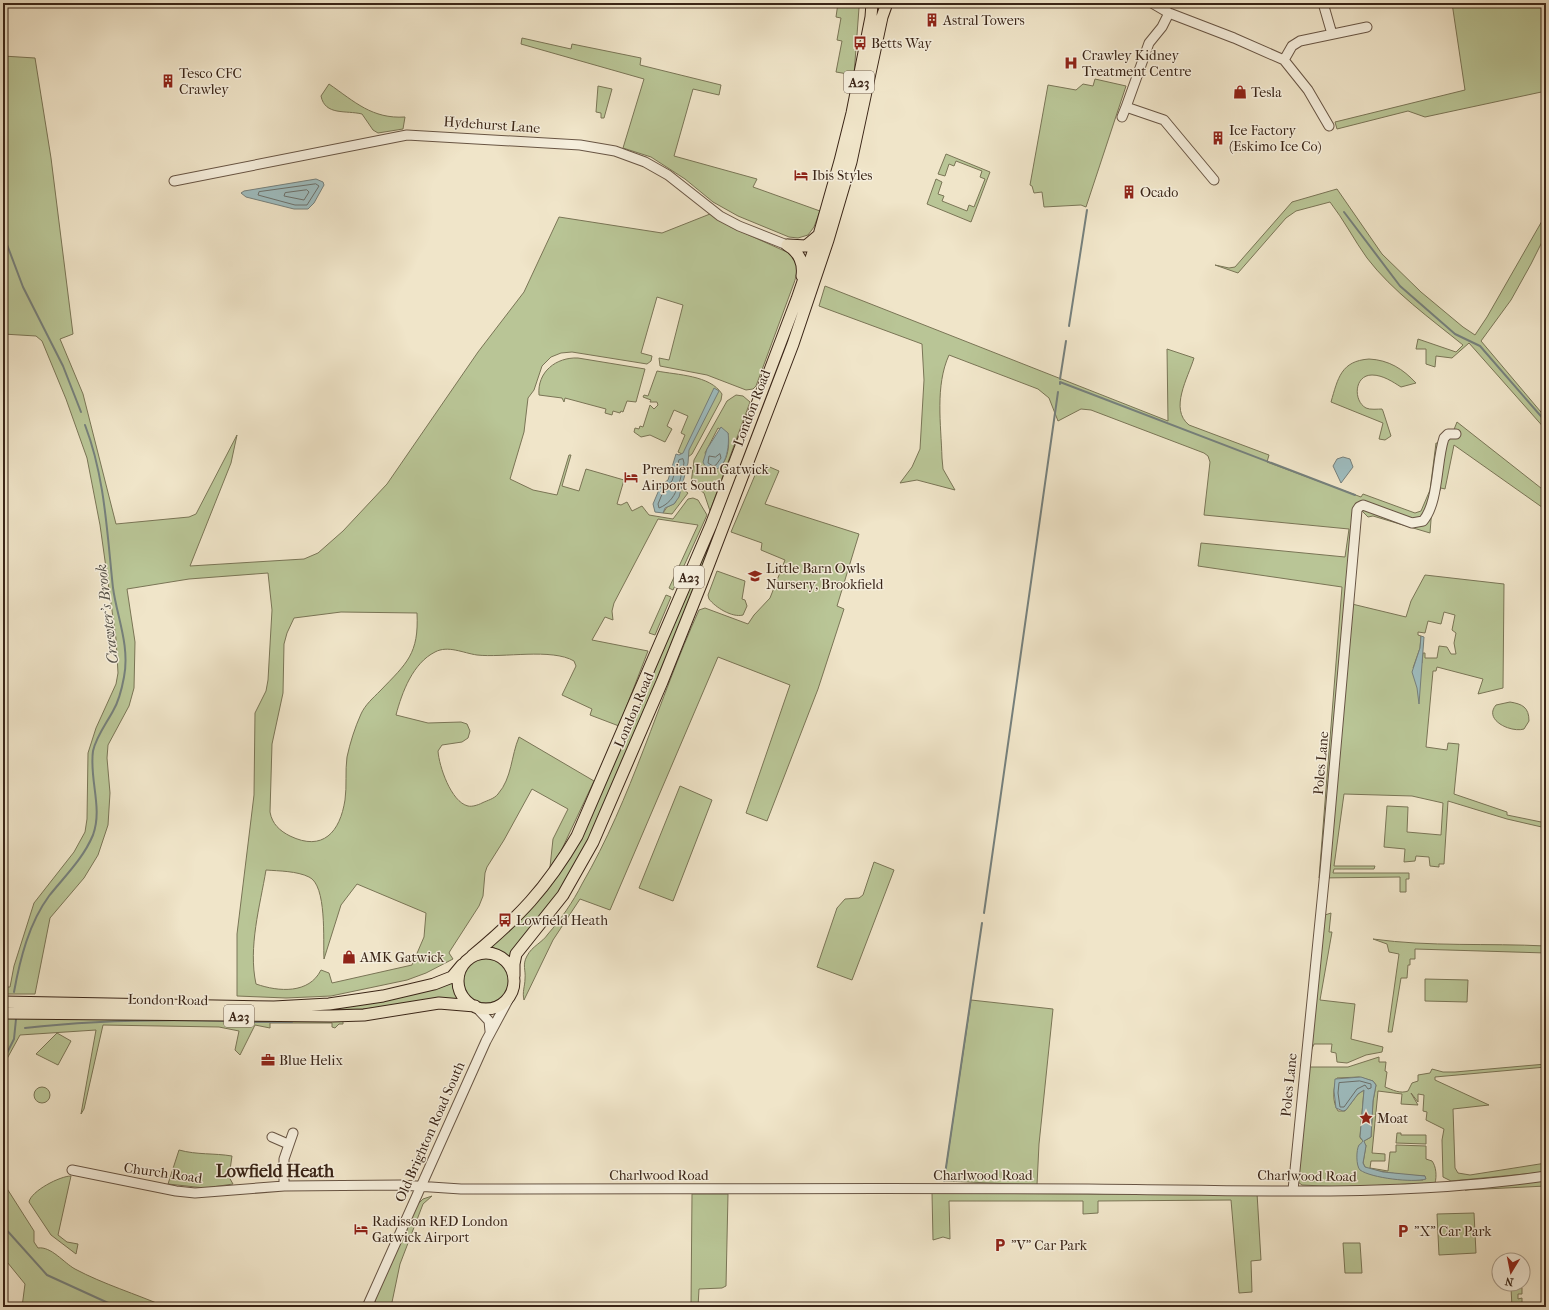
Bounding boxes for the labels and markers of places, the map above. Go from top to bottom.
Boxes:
building icon: Astral Towers [924,12,940,28]
place label: Astral Towers [942,12,1025,29]
bus stop icon: Betts Way [852,35,868,51]
place label: Betts Way [871,35,932,52]
place label: Crawley Kidney Treatment Centre [1082,47,1192,80]
hospital icon: Crawley Kidney Treatment Centre [1063,55,1079,71]
place label: Tesco CFC Crawley [179,65,242,98]
building icon: Tesco CFC Crawley [160,73,176,89]
shop icon: Tesla [1232,84,1248,100]
place label: Tesla [1251,84,1282,101]
place label: Ice Factory (Eskimo Ice Co) [1229,122,1322,155]
building icon: Ice Factory (Eskimo Ice Co) [1210,130,1226,146]
hotel icon: Ibis Styles [793,167,809,183]
place label: Ibis Styles [812,167,873,184]
building icon: Ocado [1121,184,1137,200]
place label: Ocado [1140,184,1178,201]
place label: Premier Inn Gatwick Airport South [641,461,770,494]
hotel icon: Premier Inn Gatwick Airport South [623,469,639,485]
place label: Little Barn Owls Nursery, Brookfield [766,560,884,593]
school or university icon: Little Barn Owls Nursery, Brookfield [747,568,763,584]
bus stop icon: Lowfield Heath [497,912,513,928]
place label: Lowfield Heath [516,912,608,929]
shop icon: AMK Gatwick [341,949,357,965]
place label: AMK Gatwick [359,949,445,966]
office icon: Blue Helix [260,1052,276,1068]
place label: Blue Helix [279,1052,343,1069]
place icon: Moat [1358,1110,1374,1126]
place label: Moat [1377,1110,1408,1127]
place label: Radisson RED London Gatwick Airport [372,1213,508,1246]
hotel icon: Radisson RED London Gatwick Airport [353,1221,369,1237]
parking icon: "X" Car Park [1395,1223,1411,1239]
place label: "X" Car Park [1414,1223,1492,1240]
parking icon: "V" Car Park [992,1237,1008,1253]
place label: "V" Car Park [1011,1237,1088,1254]

